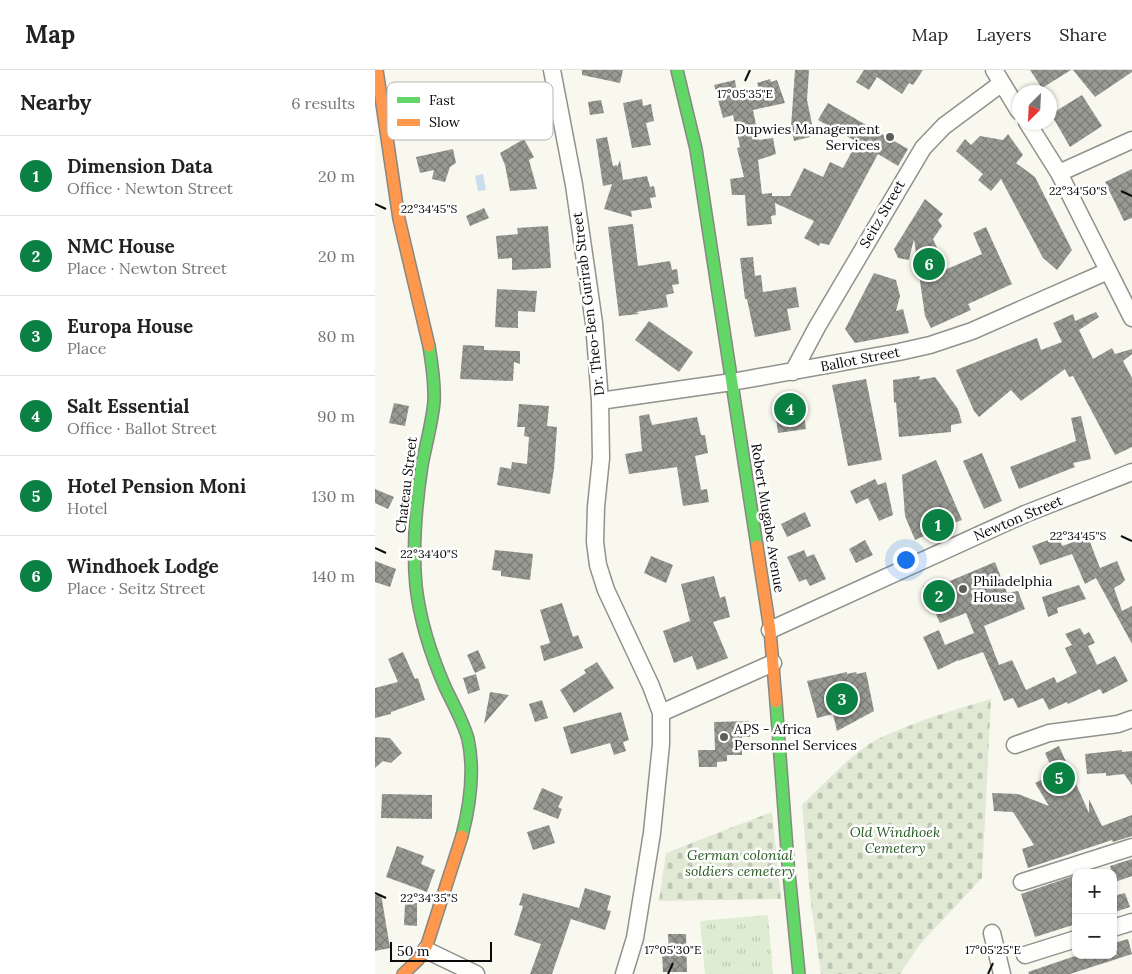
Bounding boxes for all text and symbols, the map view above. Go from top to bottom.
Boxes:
text: Map [25,19,75,50]
text: Map [912,23,948,46]
text: Layers [976,23,1031,46]
text: Share [1059,23,1107,46]
legend [387,82,553,140]
north arrow [1012,85,1057,130]
text: 17°05'35"E [717,86,773,101]
text: Nearby [20,89,91,116]
text: Fast [429,91,456,109]
text: 6 results [291,93,355,113]
text: Slow [429,113,461,131]
place label: Dupwies Management Services [735,120,881,154]
marker: Dupwies Management Services [884,131,896,143]
text: Dimension Data [67,154,213,178]
text: 1 [33,166,39,186]
text: 20 m [318,166,355,186]
street label: Seitz Street [855,176,909,251]
text: Office · Newton Street [67,178,233,198]
text: 22°34'50"S [1049,183,1107,198]
text: 22°34'45"S [401,201,458,216]
street label: Dr. Theo-Ben Gurirab Street [568,211,608,397]
text: NMC House [67,234,175,258]
pin: 6 [913,245,945,283]
text: 2 [32,246,40,266]
text: 20 m [318,246,355,266]
text: Place · Newton Street [67,258,227,278]
text: Europa House [67,314,193,338]
text: 3 [32,326,40,346]
text: 80 m [318,326,355,346]
text: Place [67,338,106,358]
street label: Ballot Street [819,342,902,376]
pin: 4 [774,390,806,428]
text: Salt Essential [67,394,189,418]
text: 4 [32,406,40,426]
text: 90 m [317,406,355,426]
text: Office · Ballot Street [67,418,217,438]
street label: Chateau Street [391,435,421,534]
street label: Robert Mugabe Avenue [747,442,789,594]
text: Hotel Pension Moni [67,474,246,498]
text: 5 [32,486,40,506]
text: 130 m [312,486,355,506]
street label: Newton Street [971,491,1066,545]
text: Hotel [67,498,108,518]
pin: 1 [922,506,954,544]
text: 22°34'45"S [1050,528,1107,543]
text: 22°34'40"S [400,546,458,561]
your location [893,547,919,573]
text: Windhoek Lodge [67,554,219,578]
text: 6 [31,566,41,586]
text: 140 m [312,566,355,586]
place label: Philadelphia House [973,572,1052,606]
pin: 2 [923,577,955,615]
text: Place · Seitz Street [67,578,205,598]
marker: Philadelphia House [957,583,969,595]
pin: 3 [826,680,858,718]
place label: APS - Africa Personnel Services [733,720,857,754]
marker: APS - Africa Personnel Services [718,731,730,743]
pin: 5 [1043,759,1075,797]
park label: Old Windhoek Cemetery [850,823,940,857]
park label: German colonial soldiers cemetery [685,846,795,880]
map controls [1072,869,1117,959]
button: + [1072,869,1117,914]
text: 22°34'35"S [400,890,458,905]
button: − [1072,914,1117,959]
scale bar [390,939,493,962]
text: 50 m [397,942,430,960]
text: 17°05'30"E [644,942,702,957]
text: 17°05'25"E [965,942,1021,957]

